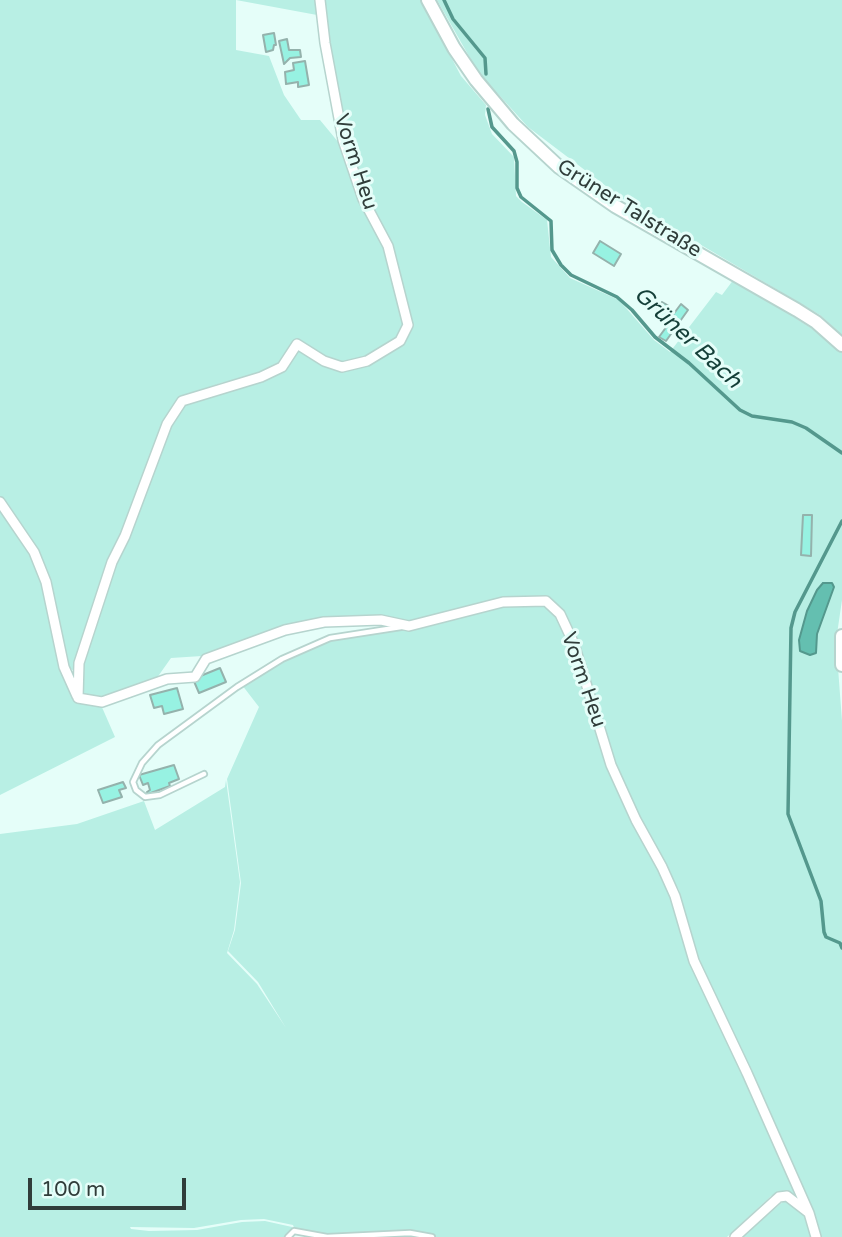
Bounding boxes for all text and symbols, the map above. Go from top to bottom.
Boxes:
street label: Vorm Heu [328,111,382,213]
street label: Grüner Talstraße [552,154,706,264]
water label: Grüner Bach [627,281,747,395]
street label: Vorm Heu [555,629,611,731]
scale bar [32,1164,189,1208]
text: 100 m [41,1177,105,1202]

